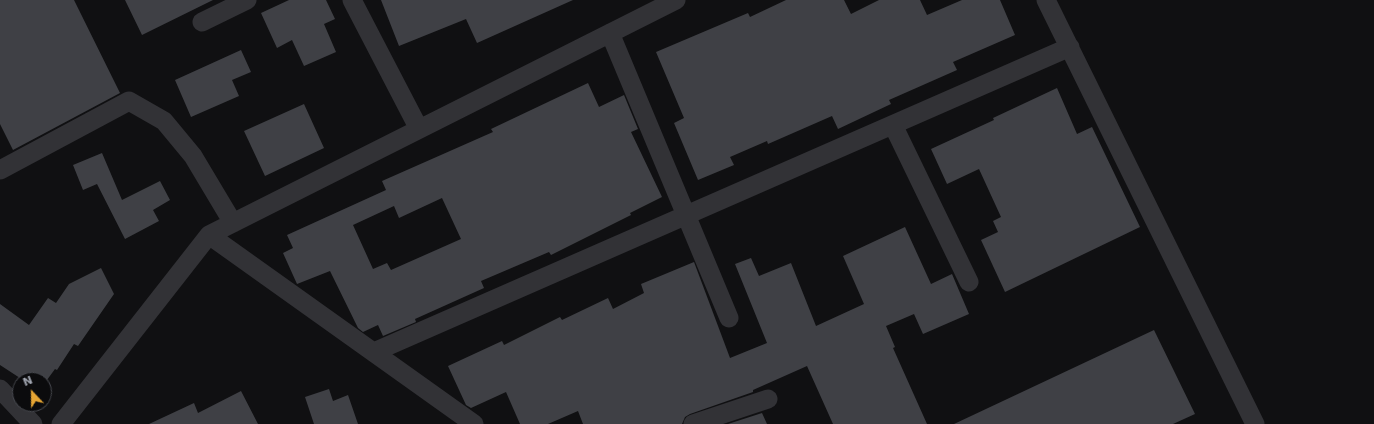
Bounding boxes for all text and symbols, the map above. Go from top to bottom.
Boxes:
north arrow [12,372,52,412]
text: N [21,374,34,389]

